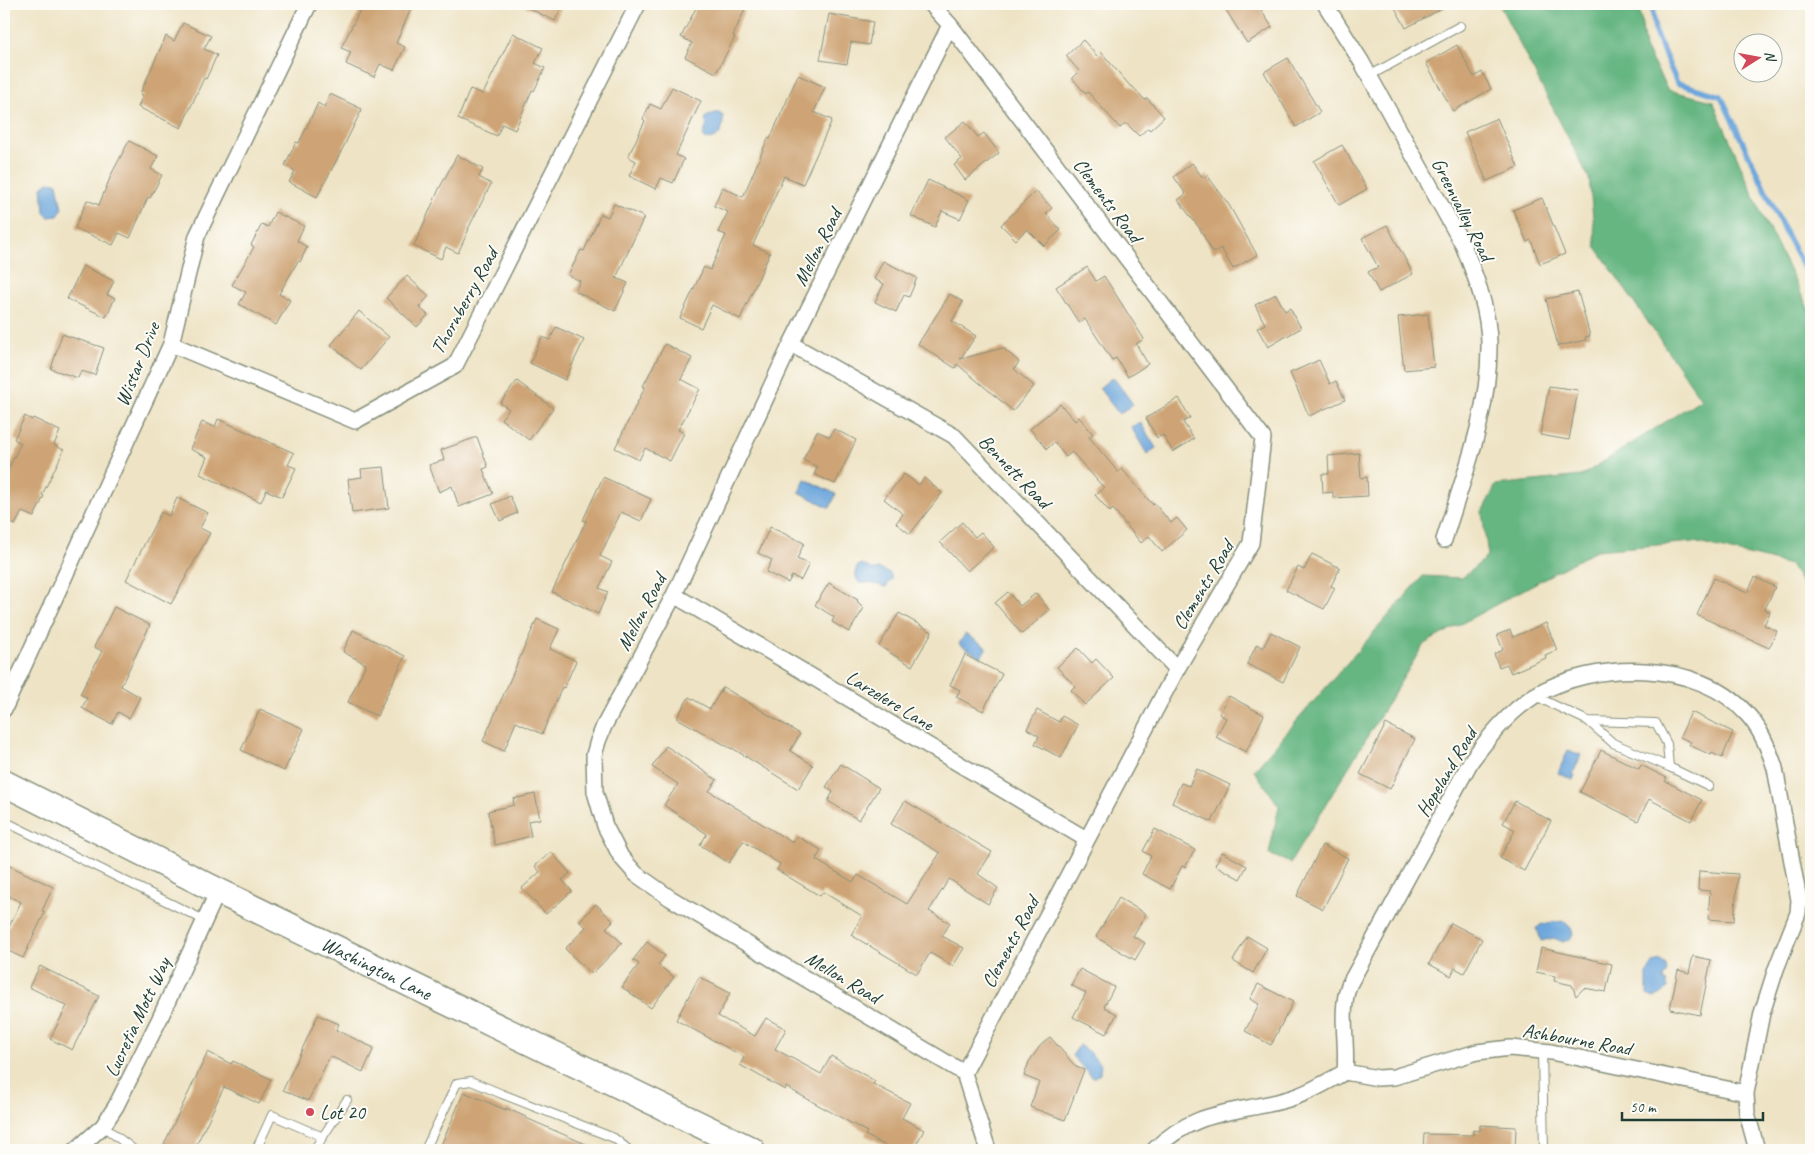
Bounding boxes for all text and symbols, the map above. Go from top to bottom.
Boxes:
north arrow [1732,32,1782,82]
text: N [1761,50,1780,64]
street label: Clements Road [1068,153,1149,250]
street label: Greenvalley Road [1426,154,1501,268]
street label: Mellon Road [787,202,849,290]
street label: Thornberry Road [425,241,505,359]
street label: Wistar Drive [109,317,166,410]
street label: Bennett Road [973,429,1058,516]
street label: Clements Road [1167,533,1241,634]
street label: Mellon Road [611,567,673,655]
street label: Larzelere Lane [841,665,939,737]
street label: Hopeland Road [1410,721,1484,821]
street label: Clements Road [976,890,1046,992]
street label: Washington Lane [317,931,437,1006]
street label: Mellon Road [801,945,887,1011]
street label: Lucretia Mott Way [99,952,177,1081]
street label: Ashbourne Road [1521,1018,1636,1062]
scale bar [1622,1089,1764,1121]
text: 50 m [1630,1098,1657,1117]
place label: Lot 20 [320,1100,367,1125]
marker: Lot 20 [304,1106,316,1118]

